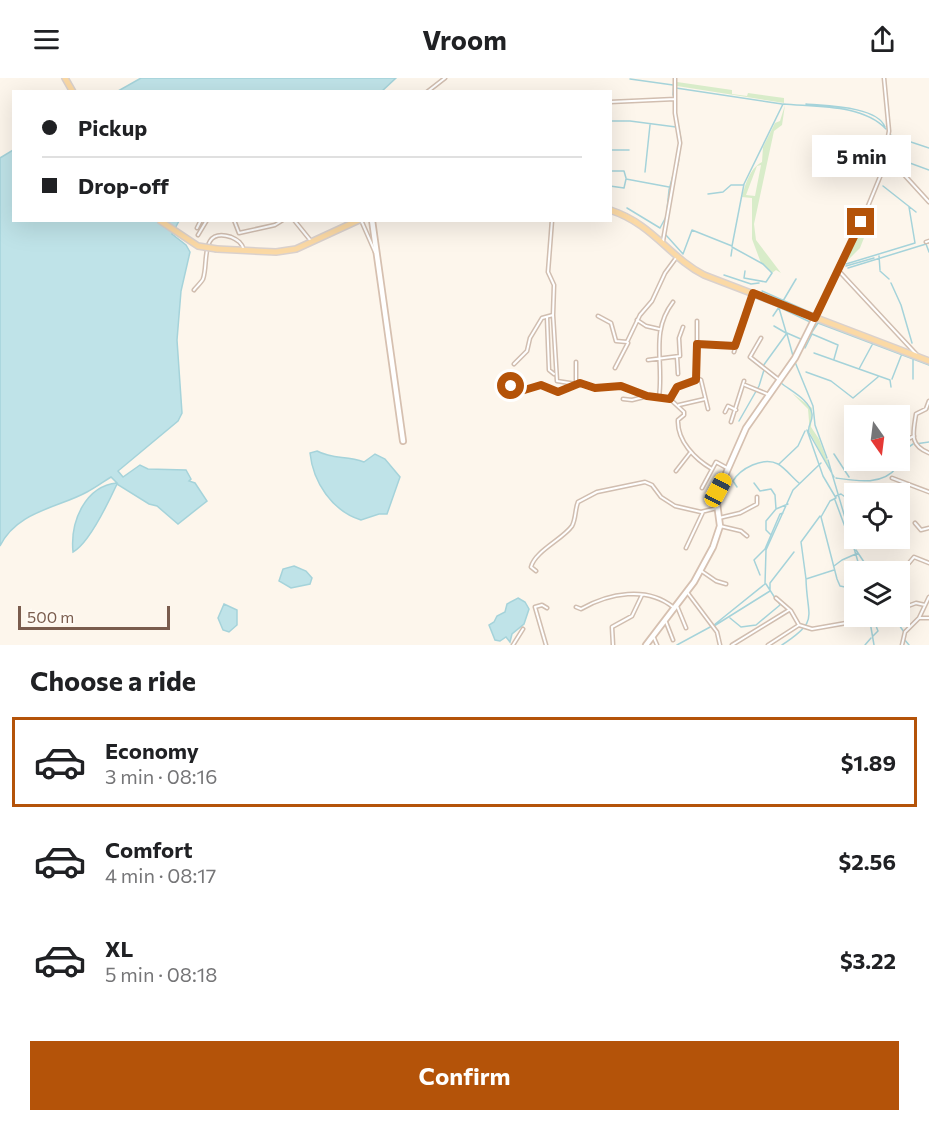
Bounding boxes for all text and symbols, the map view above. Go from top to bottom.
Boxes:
icon: menu [30,23,63,56]
text: Vroom [422,23,507,56]
icon: share [866,23,899,56]
text: Pickup [78,114,147,141]
callout: 5 min [812,135,910,177]
text: 5 min [836,144,887,168]
text: Drop-off [78,172,169,199]
route end [847,208,874,235]
route start [497,372,524,399]
north arrow [844,405,910,471]
map controls [844,405,910,627]
car [702,470,734,510]
button: locate [844,483,910,549]
button: layers [844,561,910,627]
scale bar [18,603,170,630]
text: 500 m [27,607,74,626]
text: Choose a ride [30,664,196,697]
icon: car [33,735,87,789]
text: Economy [105,737,199,764]
text: $1.89 [841,749,896,776]
text: 3 min · 08:16 [105,764,217,788]
icon: car [33,834,87,888]
text: Comfort [105,836,193,863]
text: $2.56 [839,848,896,875]
text: 4 min · 08:17 [105,863,216,887]
icon: car [33,933,87,987]
text: XL [105,935,133,962]
text: $3.22 [840,947,896,974]
text: 5 min · 08:18 [105,962,217,986]
button: Confirm [30,1041,899,1110]

